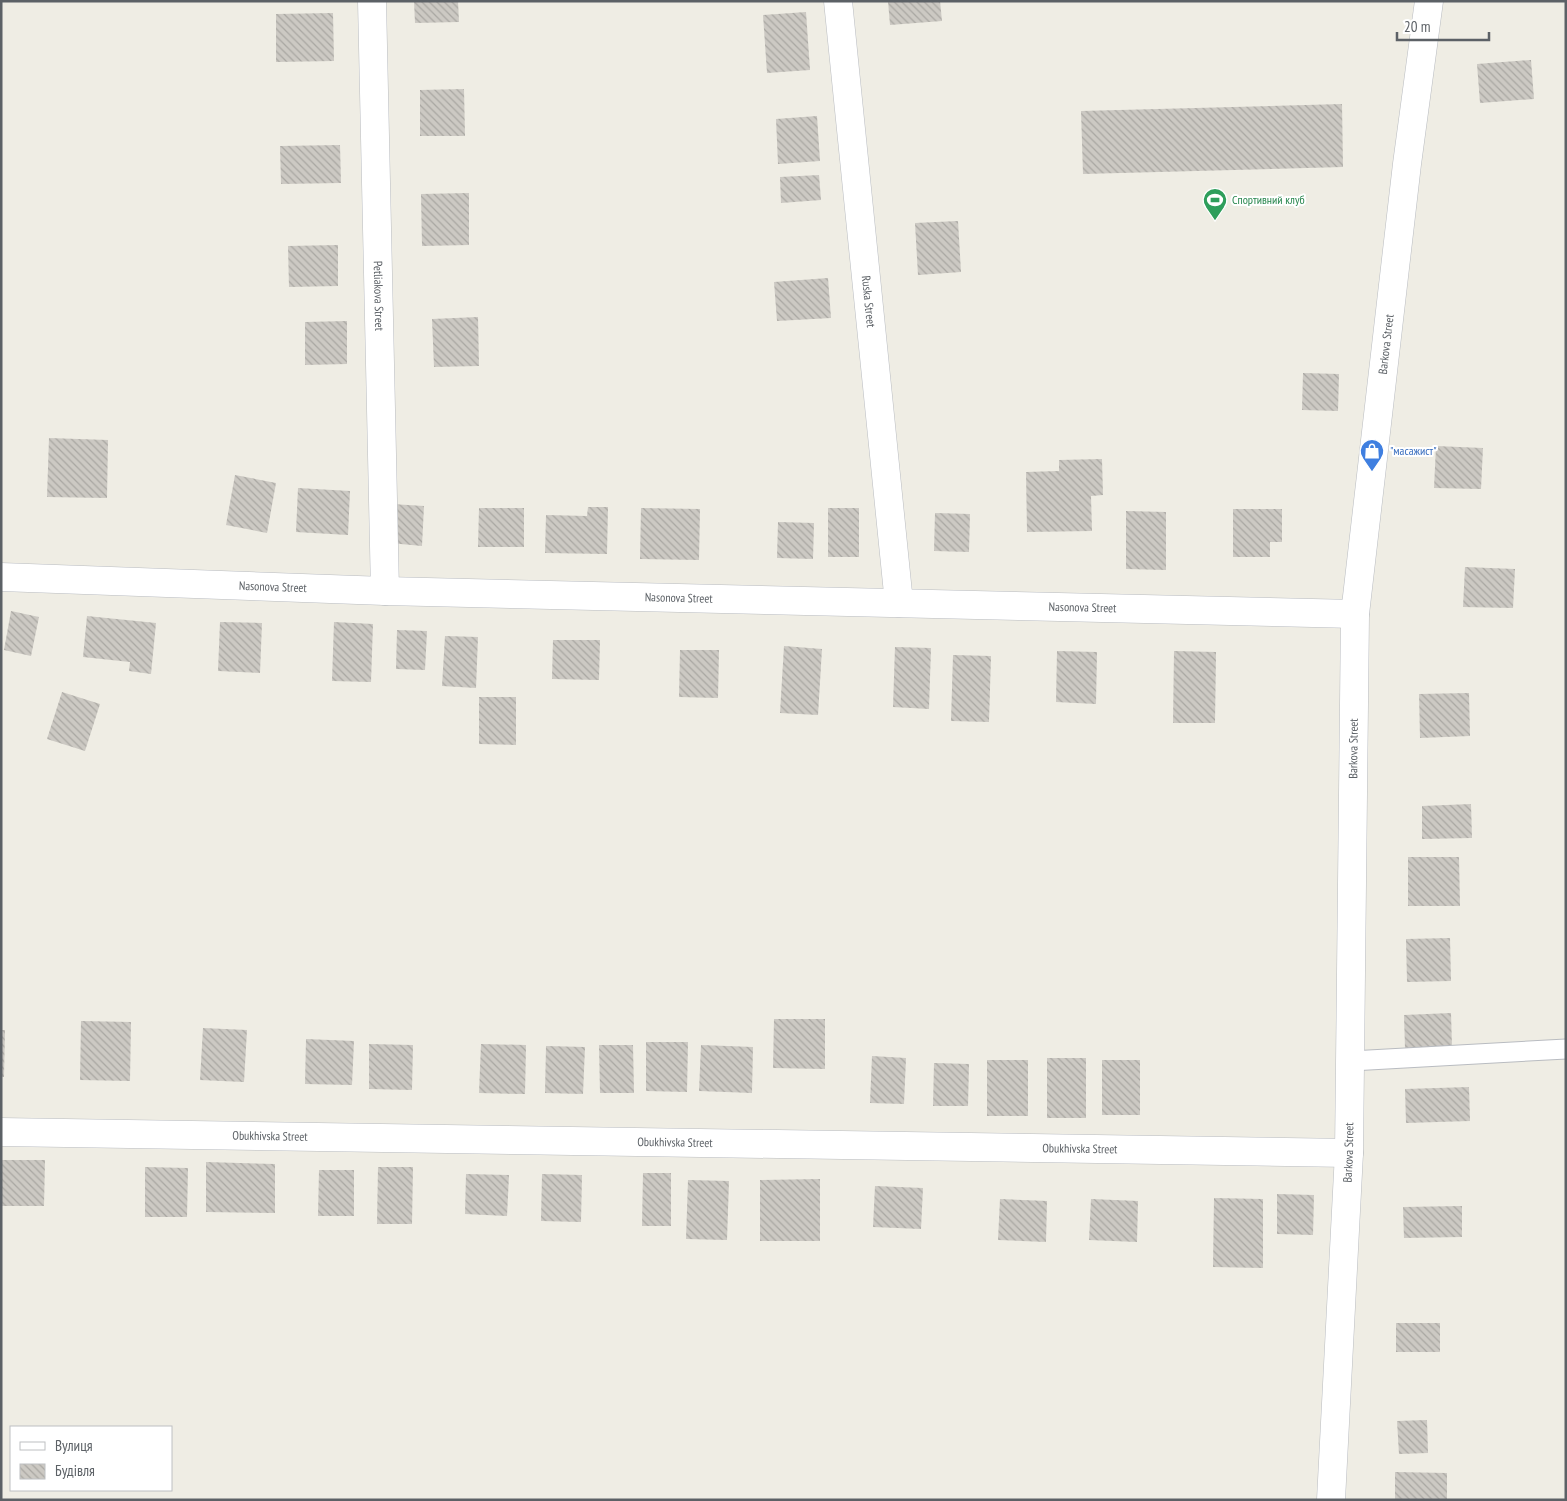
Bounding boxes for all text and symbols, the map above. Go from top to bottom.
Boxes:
scale bar [1397,10,1490,42]
text: 20 m [1404,17,1430,36]
sports icon: Спортивний клуб [1202,187,1228,221]
place label: Спортивний клуб [1232,192,1305,207]
street label: Petliakova Street [371,261,387,332]
street label: Ruska Street [859,275,879,329]
street label: Barkova Street [1375,313,1397,375]
shop icon: "масажист" [1359,438,1385,472]
place label: "масажист" [1390,443,1437,458]
street label: Nasonova Street [239,578,308,595]
street label: Nasonova Street [645,589,713,606]
street label: Nasonova Street [1048,599,1117,615]
street label: Barkova Street [1345,718,1361,779]
street label: Barkova Street [1339,1122,1356,1183]
street label: Obukhivska Street [232,1128,308,1144]
street label: Obukhivska Street [637,1134,713,1150]
street label: Obukhivska Street [1042,1140,1118,1156]
legend [10,1426,172,1491]
text: Вулиця [55,1436,93,1455]
text: Будівля [55,1461,95,1480]

